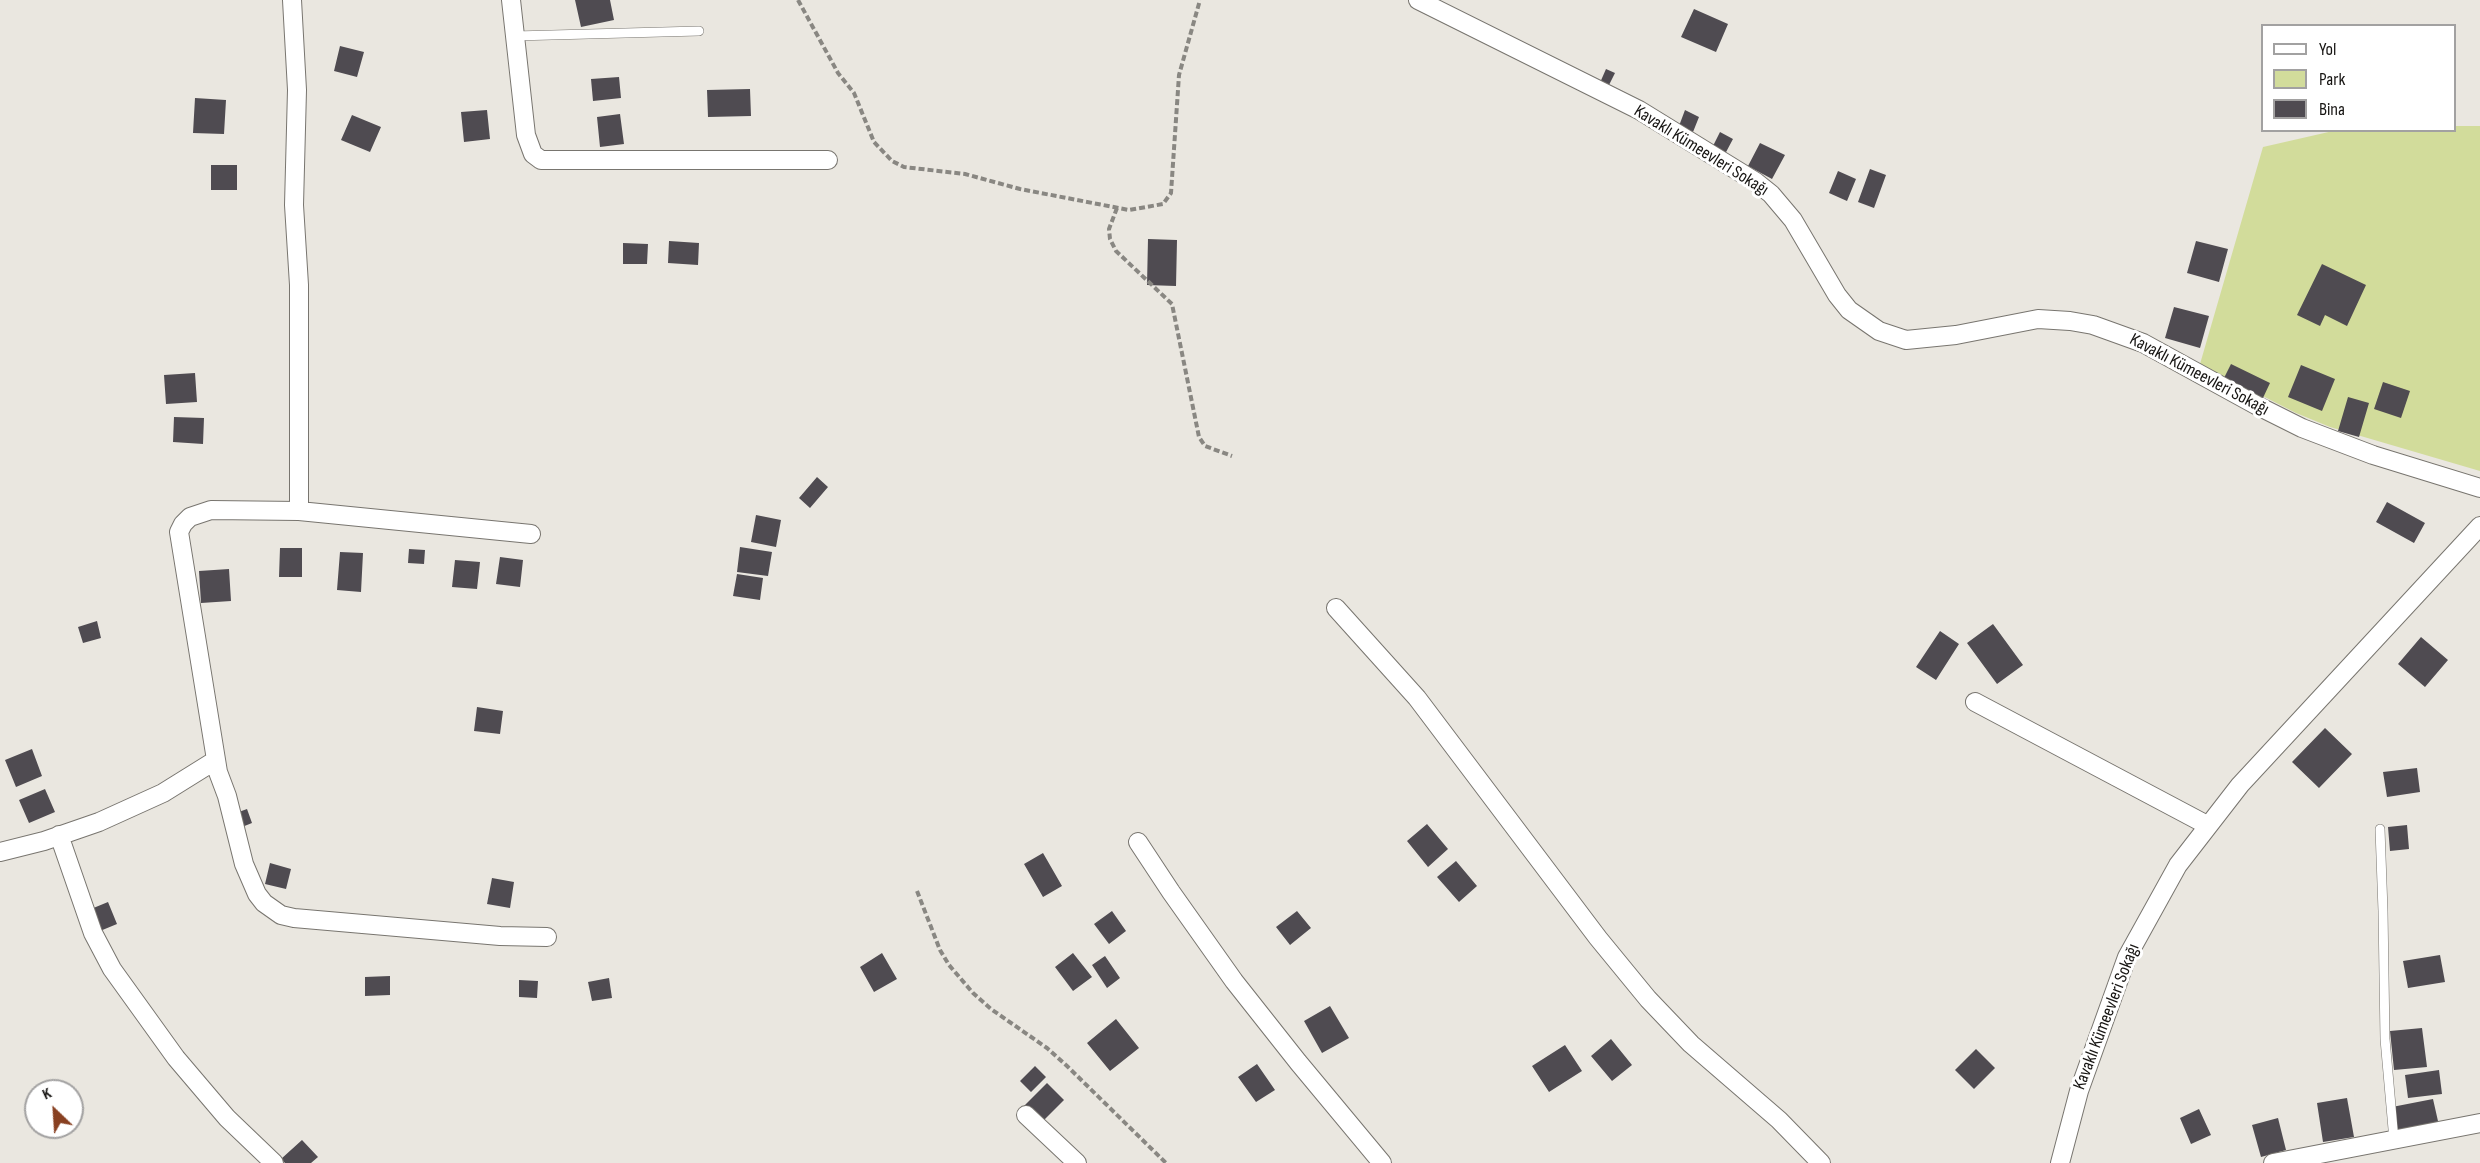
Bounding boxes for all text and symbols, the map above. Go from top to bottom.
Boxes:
legend [2261,24,2456,132]
text: Yol [2319,39,2336,60]
text: Park [2319,69,2345,90]
text: Bina [2319,99,2345,120]
street label: Kavaklı Kümeevleri Sokağı [1630,101,1772,201]
street label: Kavaklı Kümeevleri Sokağı [2126,329,2272,421]
street label: Kavaklı Kümeevleri Sokağı [2069,941,2145,1093]
north arrow [24,1079,84,1139]
text: K [39,1084,55,1104]

